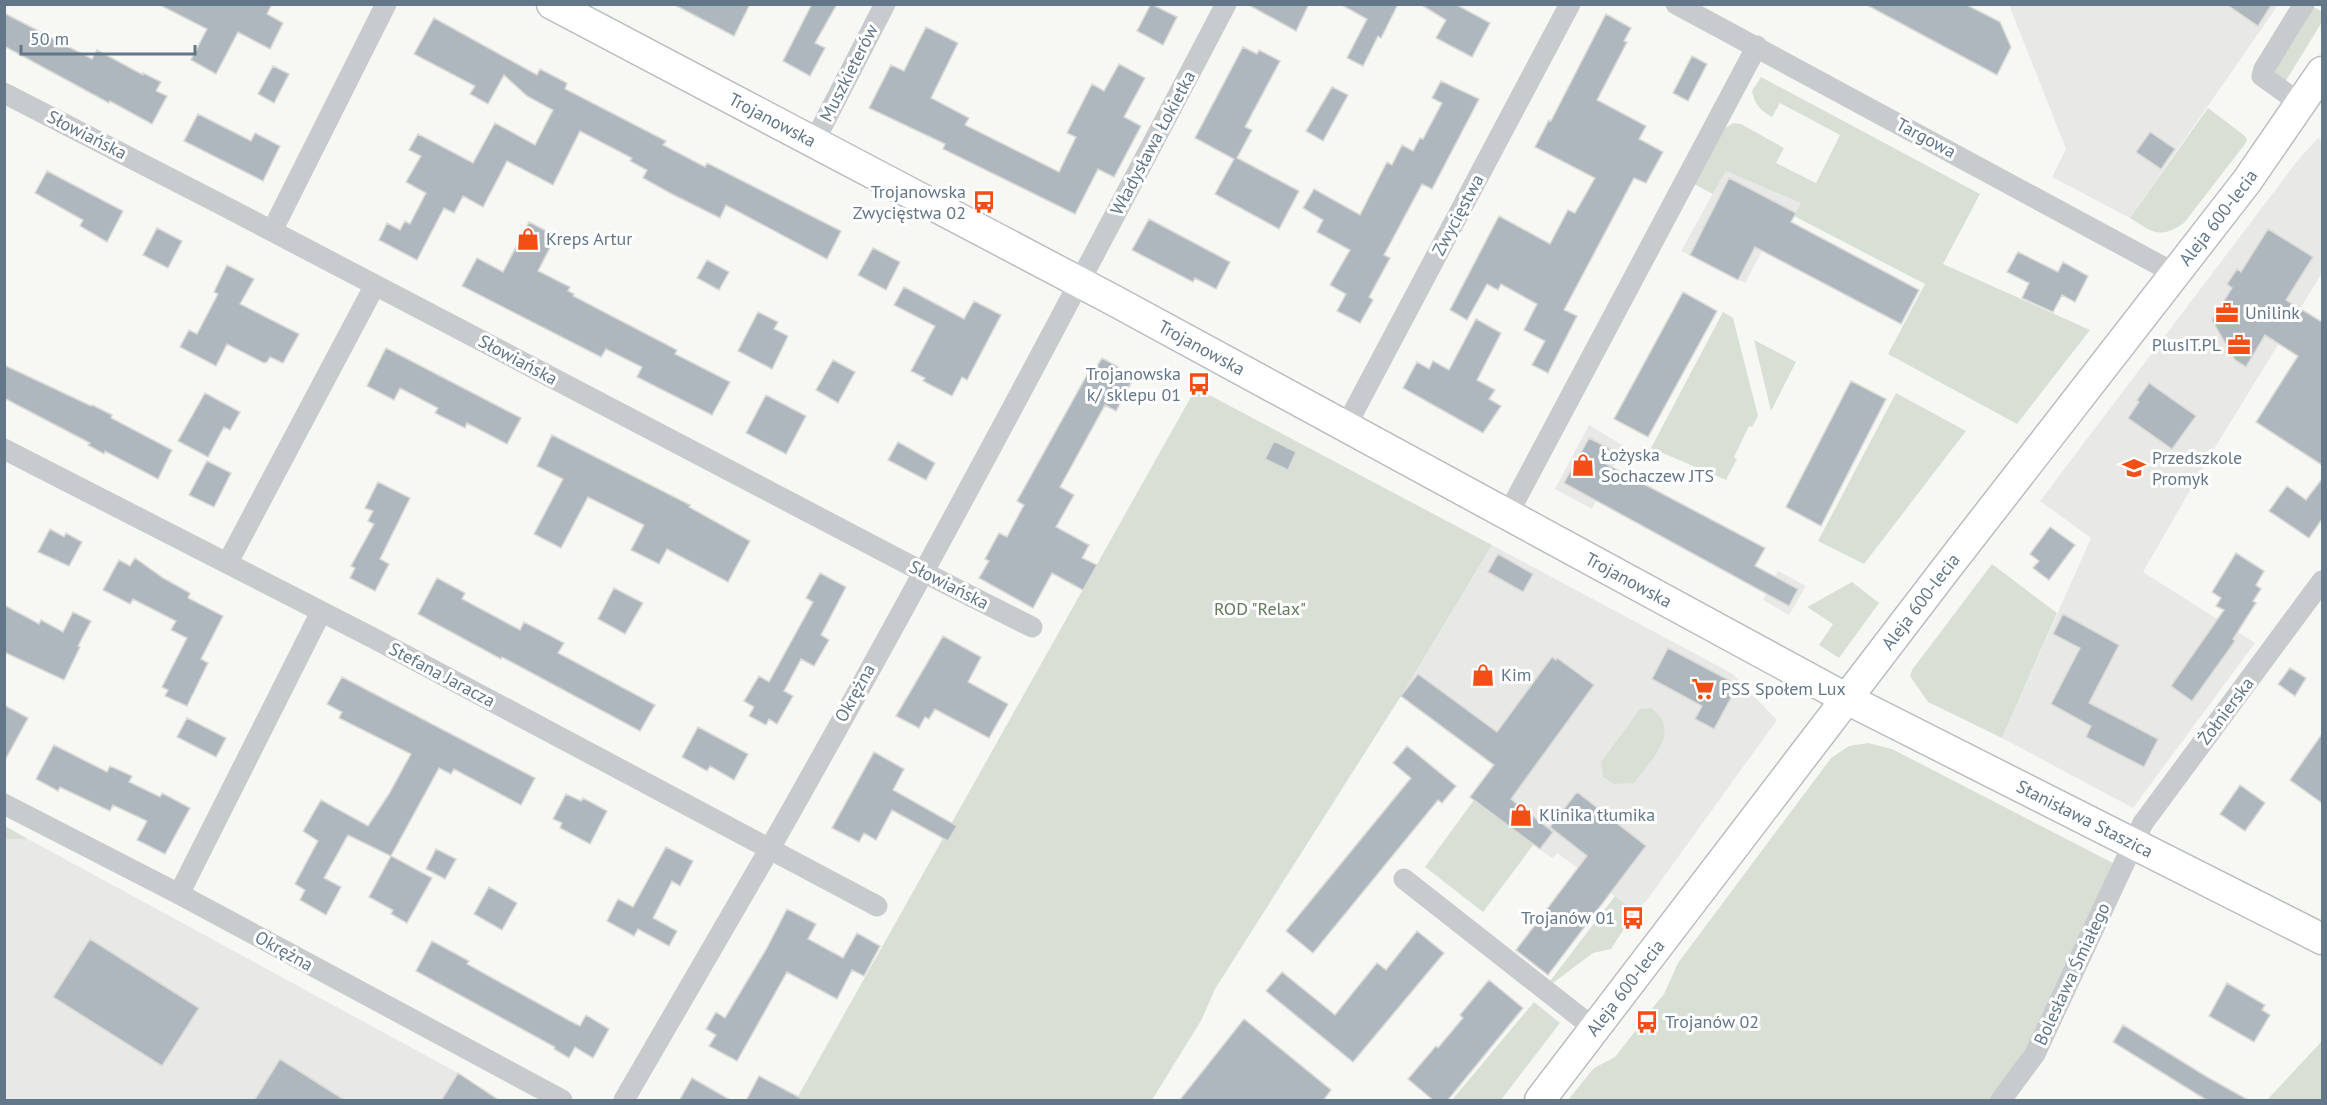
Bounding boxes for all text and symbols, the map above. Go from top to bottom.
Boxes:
scale bar [21,18,195,56]
street label: Muszkieterów [814,20,883,125]
text: 50 m [30,27,69,50]
street label: Władysława Łokietka [1105,67,1200,219]
street label: Trojanowska [725,87,820,152]
street label: Słowiańska [44,105,131,164]
street label: Targowa [1892,112,1960,163]
street label: Aleja 600-lecia [2174,165,2262,270]
street label: Zwycięstwa [1427,170,1489,259]
place label: Trojanowska Zwycięstwa 02 [853,180,966,224]
bus stop icon: Trojanowska Zwycięstwa 02 [971,189,997,215]
shop icon: Kreps Artur [515,226,541,252]
place label: Kreps Artur [546,227,632,250]
office icon: Unilink [2214,300,2240,326]
place label: Unilink [2245,301,2300,324]
street label: Trojanowska [1154,315,1249,380]
street label: Słowiańska [475,329,562,390]
office icon: PlusIT.PL [2226,332,2252,358]
place label: PlusIT.PL [2152,333,2221,356]
place label: Trojanowska k/ sklepu 01 [1086,362,1181,406]
bus stop icon: Trojanowska k/ sklepu 01 [1186,371,1212,397]
place label: Łożyska Sochaczew JTS [1601,443,1714,487]
place label: Przedszkole Promyk [2152,446,2242,490]
shop icon: Łożyska Sochaczew JTS [1570,452,1596,478]
school or university icon: Przedszkole Promyk [2121,455,2147,481]
street label: Trojanowska [1581,547,1676,613]
street label: Aleja 600-lecia [1876,549,1965,654]
street label: Słowiańska [906,555,993,614]
park label: ROD "Relax" [1214,597,1306,620]
street label: Stefana Jaracza [385,637,499,712]
street label: Okrężna [829,660,880,726]
shop icon: Kim [1470,662,1496,688]
place label: Kim [1501,663,1531,686]
street label: Żołnierska [2193,672,2259,749]
supermarket icon: PSS Społem Lux [1690,676,1716,702]
place label: PSS Społem Lux [1721,677,1846,700]
street label: Stanisława Staszica [2013,774,2157,863]
shop icon: Klinika tłumika [1508,802,1534,828]
place label: Klinika tłumika [1539,803,1655,826]
street label: Bolesława Śmiałego [2028,899,2115,1049]
bus stop icon: Trojanów 01 [1620,905,1646,931]
place label: Trojanów 01 [1521,906,1615,929]
street label: Okrężna [251,925,317,976]
street label: Aleja 600-lecia [1581,935,1669,1041]
bus stop icon: Trojanów 02 [1634,1009,1660,1035]
place label: Trojanów 02 [1665,1010,1759,1033]

